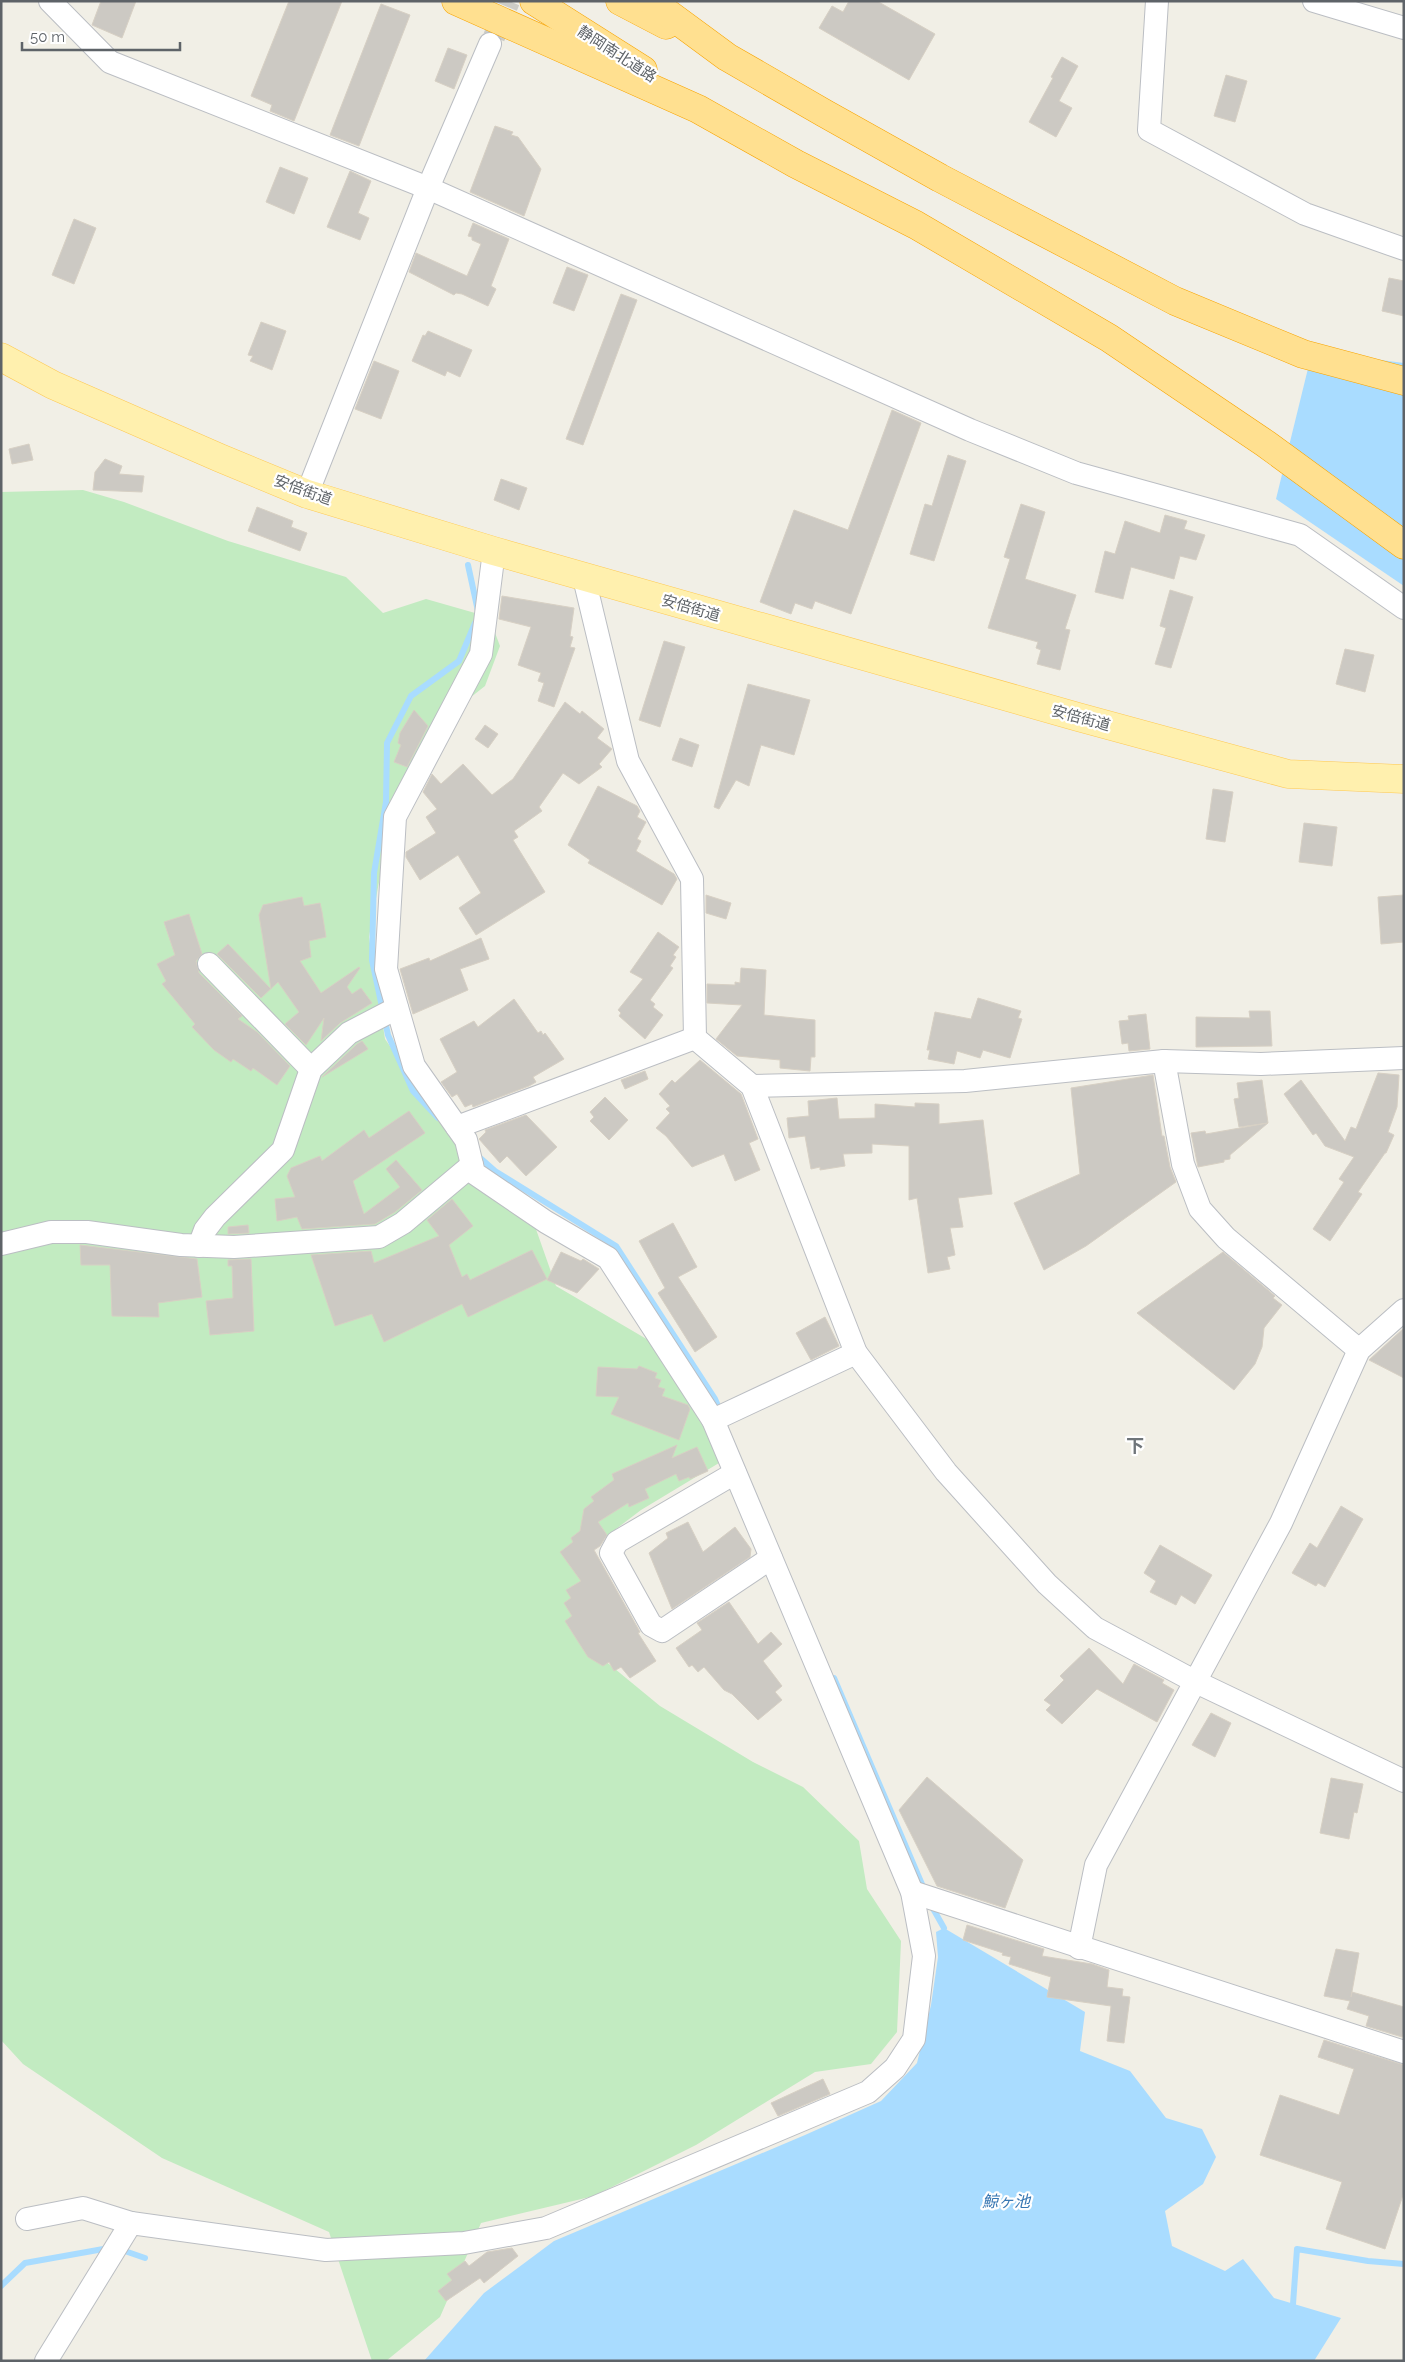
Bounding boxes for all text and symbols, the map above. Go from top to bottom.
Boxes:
scale bar [22,20,180,52]
street label: 静岡南北道路 [574,22,660,86]
text: 50 m [30,28,65,46]
street label: 安倍街道 [272,471,334,509]
street label: 安倍街道 [660,591,722,625]
street label: 安倍街道 [1050,702,1112,734]
district label: 下 [1126,1435,1144,1456]
water label: 鯨ヶ池 [982,2192,1032,2211]

